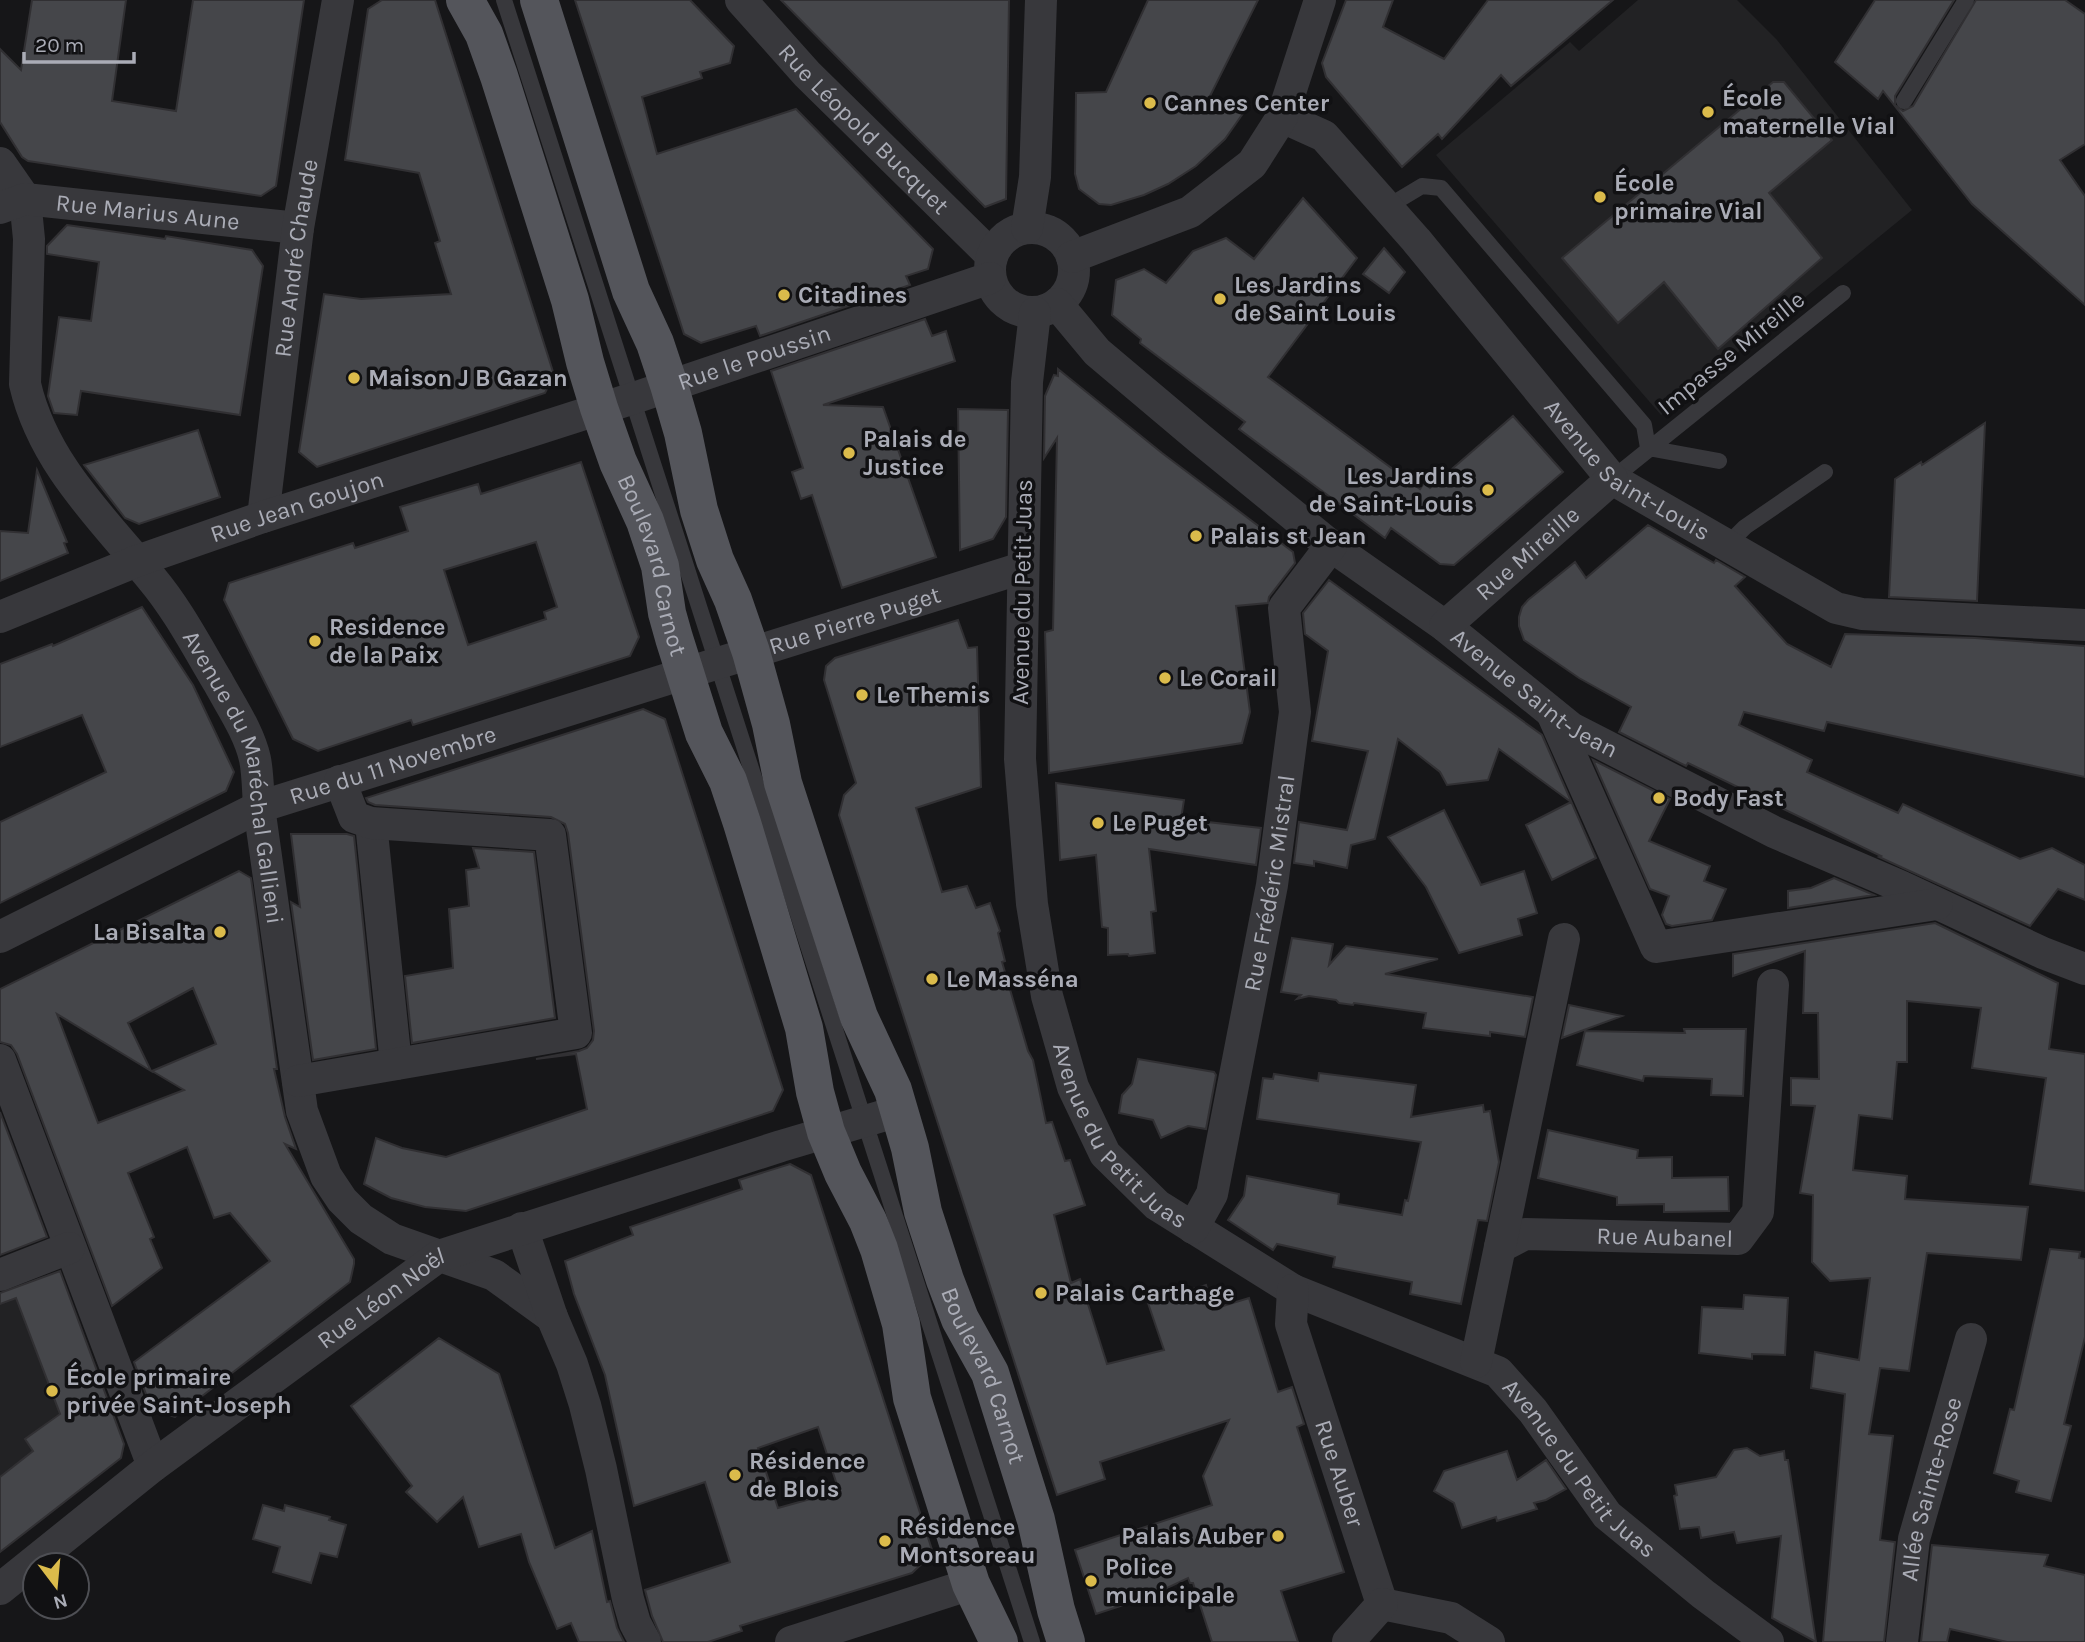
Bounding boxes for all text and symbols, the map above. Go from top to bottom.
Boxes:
scale bar [24,21,135,65]
text: 20 m [35,33,84,57]
street label: Rue Léopold Bucquet [773,38,955,220]
place label: École maternelle Vial [1722,82,1895,140]
place label: Cannes Center [1164,89,1330,117]
marker: Cannes Center [1142,95,1158,111]
marker: École maternelle Vial [1700,104,1716,120]
street label: Rue André Chaude [268,157,324,359]
place label: École primaire Vial [1614,167,1763,225]
street label: Rue Marius Aune [54,188,241,236]
marker: École primaire Vial [1592,189,1608,205]
place label: Les Jardins de Saint Louis [1234,271,1396,327]
place label: Citadines [798,281,908,309]
street label: Impasse Mireille [1652,285,1810,421]
marker: Citadines [776,287,792,303]
marker: Les Jardins de Saint Louis [1212,291,1228,307]
street label: Rue le Poussin [674,319,835,396]
place label: Maison J B Gazan [368,364,568,392]
marker: Maison J B Gazan [346,370,362,386]
street label: Avenue Saint-Louis [1538,393,1715,547]
place label: Palais de Justice [863,425,966,481]
marker: Palais de Justice [841,445,857,461]
place label: Les Jardins de Saint-Louis [1309,462,1474,518]
street label: Rue Jean Goujon [206,465,387,548]
street label: Boulevard Carnot [611,470,693,659]
street label: Avenue du Petit Juas [1006,479,1038,705]
marker: Les Jardins de Saint-Louis [1480,482,1496,498]
street label: Rue Mireille [1470,500,1585,606]
place label: Palais st Jean [1210,522,1366,550]
marker: Palais st Jean [1188,528,1204,544]
street label: Rue Pierre Puget [765,580,944,660]
place label: Residence de la Paix [329,613,446,669]
street label: Avenue Saint-Jean [1445,622,1623,764]
street label: Avenue du Maréchal Gallieni [177,625,289,926]
marker: Residence de la Paix [307,633,323,649]
place label: Le Corail [1179,664,1277,692]
marker: Le Corail [1157,670,1173,686]
place label: Le Themis [876,681,990,709]
marker: Le Themis [854,687,870,703]
street label: Rue du 11 Novembre [286,720,500,811]
street label: Rue Frédéric Mistral [1238,773,1300,994]
place label: Body Fast [1673,784,1784,812]
marker: Body Fast [1651,790,1667,806]
place label: Le Puget [1112,809,1208,837]
marker: Le Puget [1090,815,1106,831]
place label: La Bisalta [93,918,206,946]
marker: La Bisalta [212,924,228,940]
place label: Le Masséna [946,965,1079,993]
marker: Le Masséna [924,971,940,987]
street label: Avenue du Petit Juas [1047,1039,1192,1234]
street label: Rue Aubanel [1596,1222,1733,1253]
street label: Rue Léon Noël [312,1241,448,1355]
place label: Palais Carthage [1055,1279,1235,1307]
street label: Boulevard Carnot [935,1283,1032,1467]
marker: Palais Carthage [1033,1285,1049,1301]
place label: École primaire privée Saint-Joseph [66,1361,292,1419]
street label: Avenue du Petit Juas [1497,1373,1662,1564]
marker: École primaire privée Saint-Joseph [44,1383,60,1399]
street label: Allée Sainte-Rose [1895,1394,1968,1583]
street label: Rue Auber [1309,1416,1370,1531]
place label: Résidence de Blois [749,1447,866,1503]
marker: Résidence de Blois [727,1467,743,1483]
place label: Résidence Montsoreau [899,1513,1035,1569]
place label: Palais Auber [1121,1522,1265,1550]
marker: Palais Auber [1270,1528,1286,1544]
marker: Résidence Montsoreau [877,1533,893,1549]
north arrow [21,1551,91,1621]
place label: Police municipale [1105,1553,1235,1609]
marker: Police municipale [1083,1573,1099,1589]
text: N [51,1589,70,1614]

